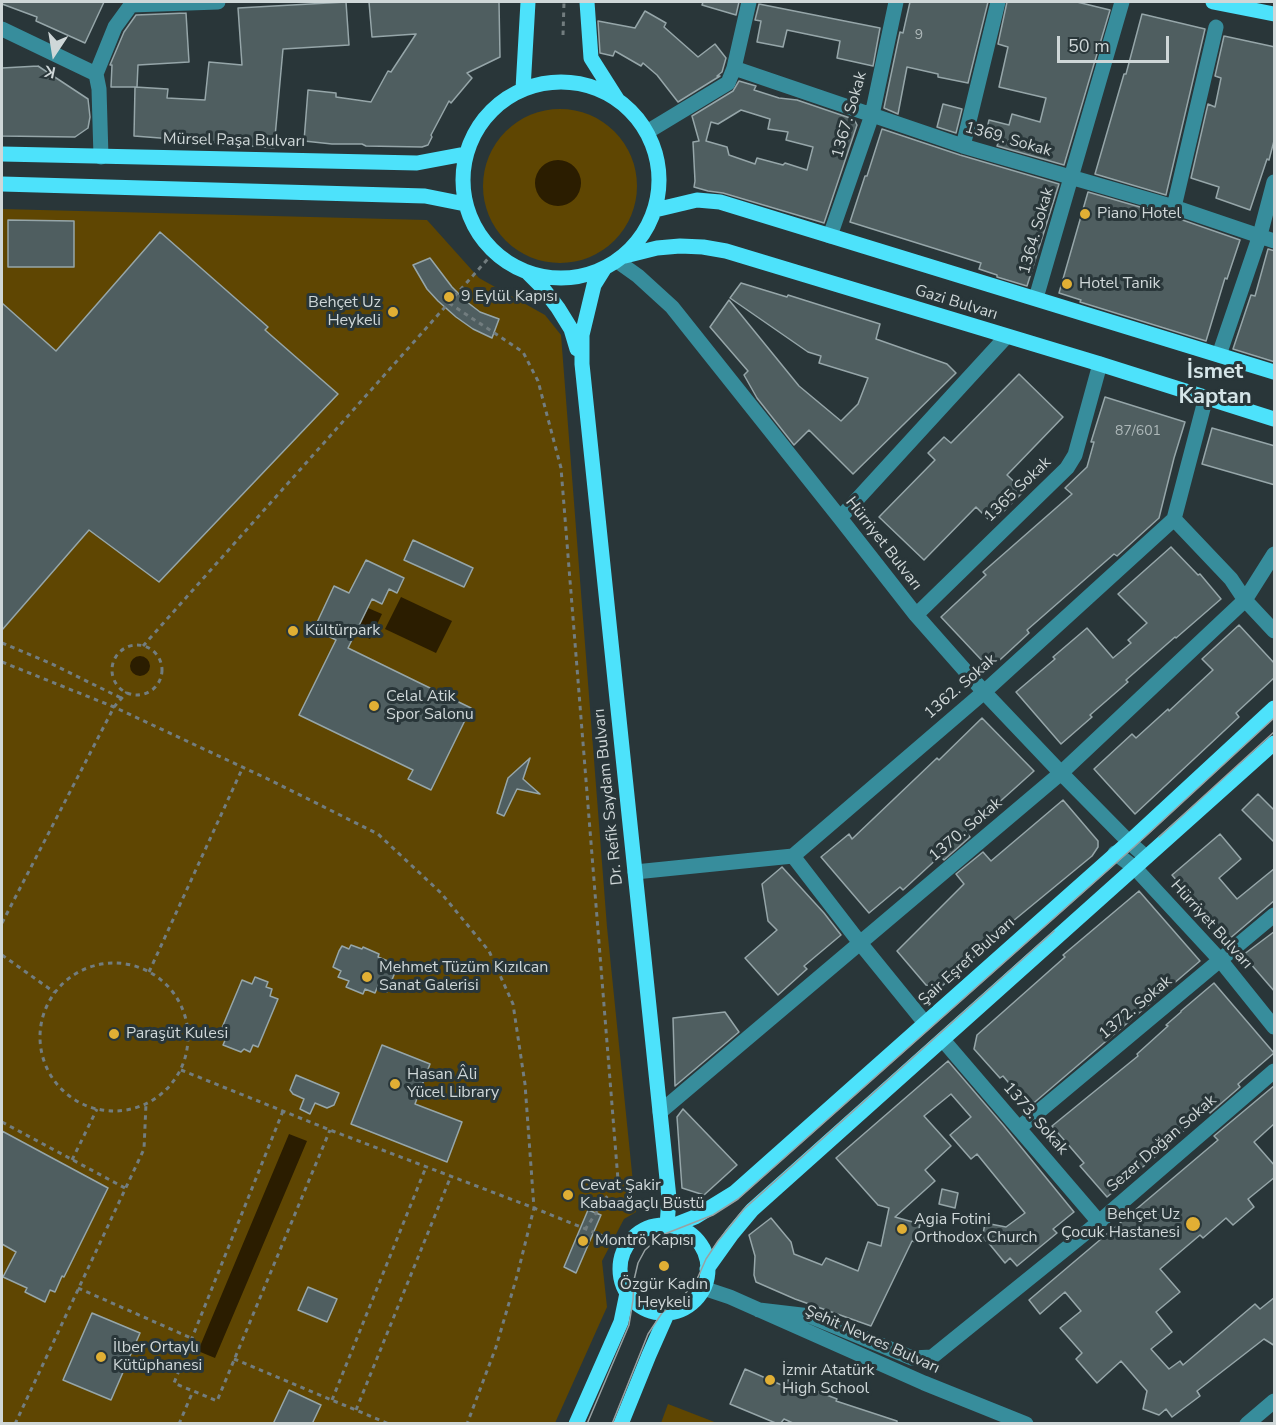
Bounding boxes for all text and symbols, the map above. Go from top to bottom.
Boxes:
north arrow [24,24,84,84]
scale bar [1060,24,1172,62]
house number: 9 [915,28,923,44]
text: 50 m [1068,34,1110,58]
text: K [43,60,58,83]
street label: 1367. Sokak [828,69,872,161]
street label: 1369. Sokak [962,118,1054,162]
street label: Mürsel Paşa Bulvarı [163,130,305,152]
street label: 1364. Sokak [1015,185,1059,277]
place label: Piano Hotel [1097,204,1181,224]
marker: Piano Hotel [1078,207,1092,221]
place label: Hotel Tanik [1079,274,1161,294]
marker: Hotel Tanik [1060,277,1074,291]
street label: Gazi Bulvarı [912,281,1000,325]
place label: 9 Eylül Kapısı [461,287,558,307]
marker: 9 Eylül Kapısı [442,290,456,304]
place label: Behçet Uz Heykeli [308,293,381,331]
marker: Behçet Uz Heykeli [386,305,400,319]
district label: İsmet Kaptan [1178,360,1252,412]
house number: 87/601 [1115,424,1161,440]
street label: 1365 Sokak [981,453,1055,527]
street label: Hürriyet Bulvarı [841,494,925,594]
place label: Kültürpark [305,621,380,641]
marker: Kültürpark [286,624,300,638]
street label: 1362. Sokak [921,650,1001,724]
place label: Celal Atik Spor Salonu [386,687,474,725]
marker: Celal Atik Spor Salonu [367,699,381,713]
street label: Dr. Refik Saydam Bulvarı [590,708,628,886]
street label: 1370. Sokak [926,794,1006,866]
street label: Hürriyet Bulvarı [1166,877,1256,973]
street label: Şair Eşref Bulvarı [915,914,1019,1010]
place label: Mehmet Tüzüm Kızılcan Sanat Galerisi [379,958,548,996]
marker: Mehmet Tüzüm Kızılcan Sanat Galerisi [360,970,374,984]
street label: 1372. Sokak [1096,972,1176,1044]
place label: Paraşüt Kulesi [126,1024,228,1044]
marker: Paraşüt Kulesi [107,1027,121,1041]
place label: Hasan Âli Yücel Library [407,1065,499,1103]
marker: Hasan Âli Yücel Library [388,1077,402,1091]
street label: 1373. Sokak [998,1079,1072,1159]
street label: Sezer Doğan Sokak [1103,1091,1221,1197]
place label: Cevat Şakir Kabaağaçlı Büstü [580,1176,705,1214]
marker: Cevat Şakir Kabaağaçlı Büstü [561,1188,575,1202]
place label: Behçet Uz Çocuk Hastanesi [1061,1205,1180,1243]
place label: Agia Fotini Orthodox Church [914,1210,1038,1248]
marker: Behçet Uz Çocuk Hastanesi [1184,1215,1202,1233]
marker: Agia Fotini Orthodox Church [895,1222,909,1236]
place label: Montrö Kapısı [595,1231,694,1251]
marker: Montrö Kapısı [576,1234,590,1248]
marker: Özgür Kadın Heykeli [657,1259,671,1273]
place label: Özgür Kadın Heykeli [620,1275,708,1313]
street label: Şehit Nevres Bulvarı [802,1302,942,1378]
place label: İlber Ortaylı Kütüphanesi [113,1338,202,1376]
marker: İlber Ortaylı Kütüphanesi [94,1350,108,1364]
place label: İzmir Atatürk High School [782,1361,875,1399]
marker: İzmir Atatürk High School [763,1373,777,1387]

